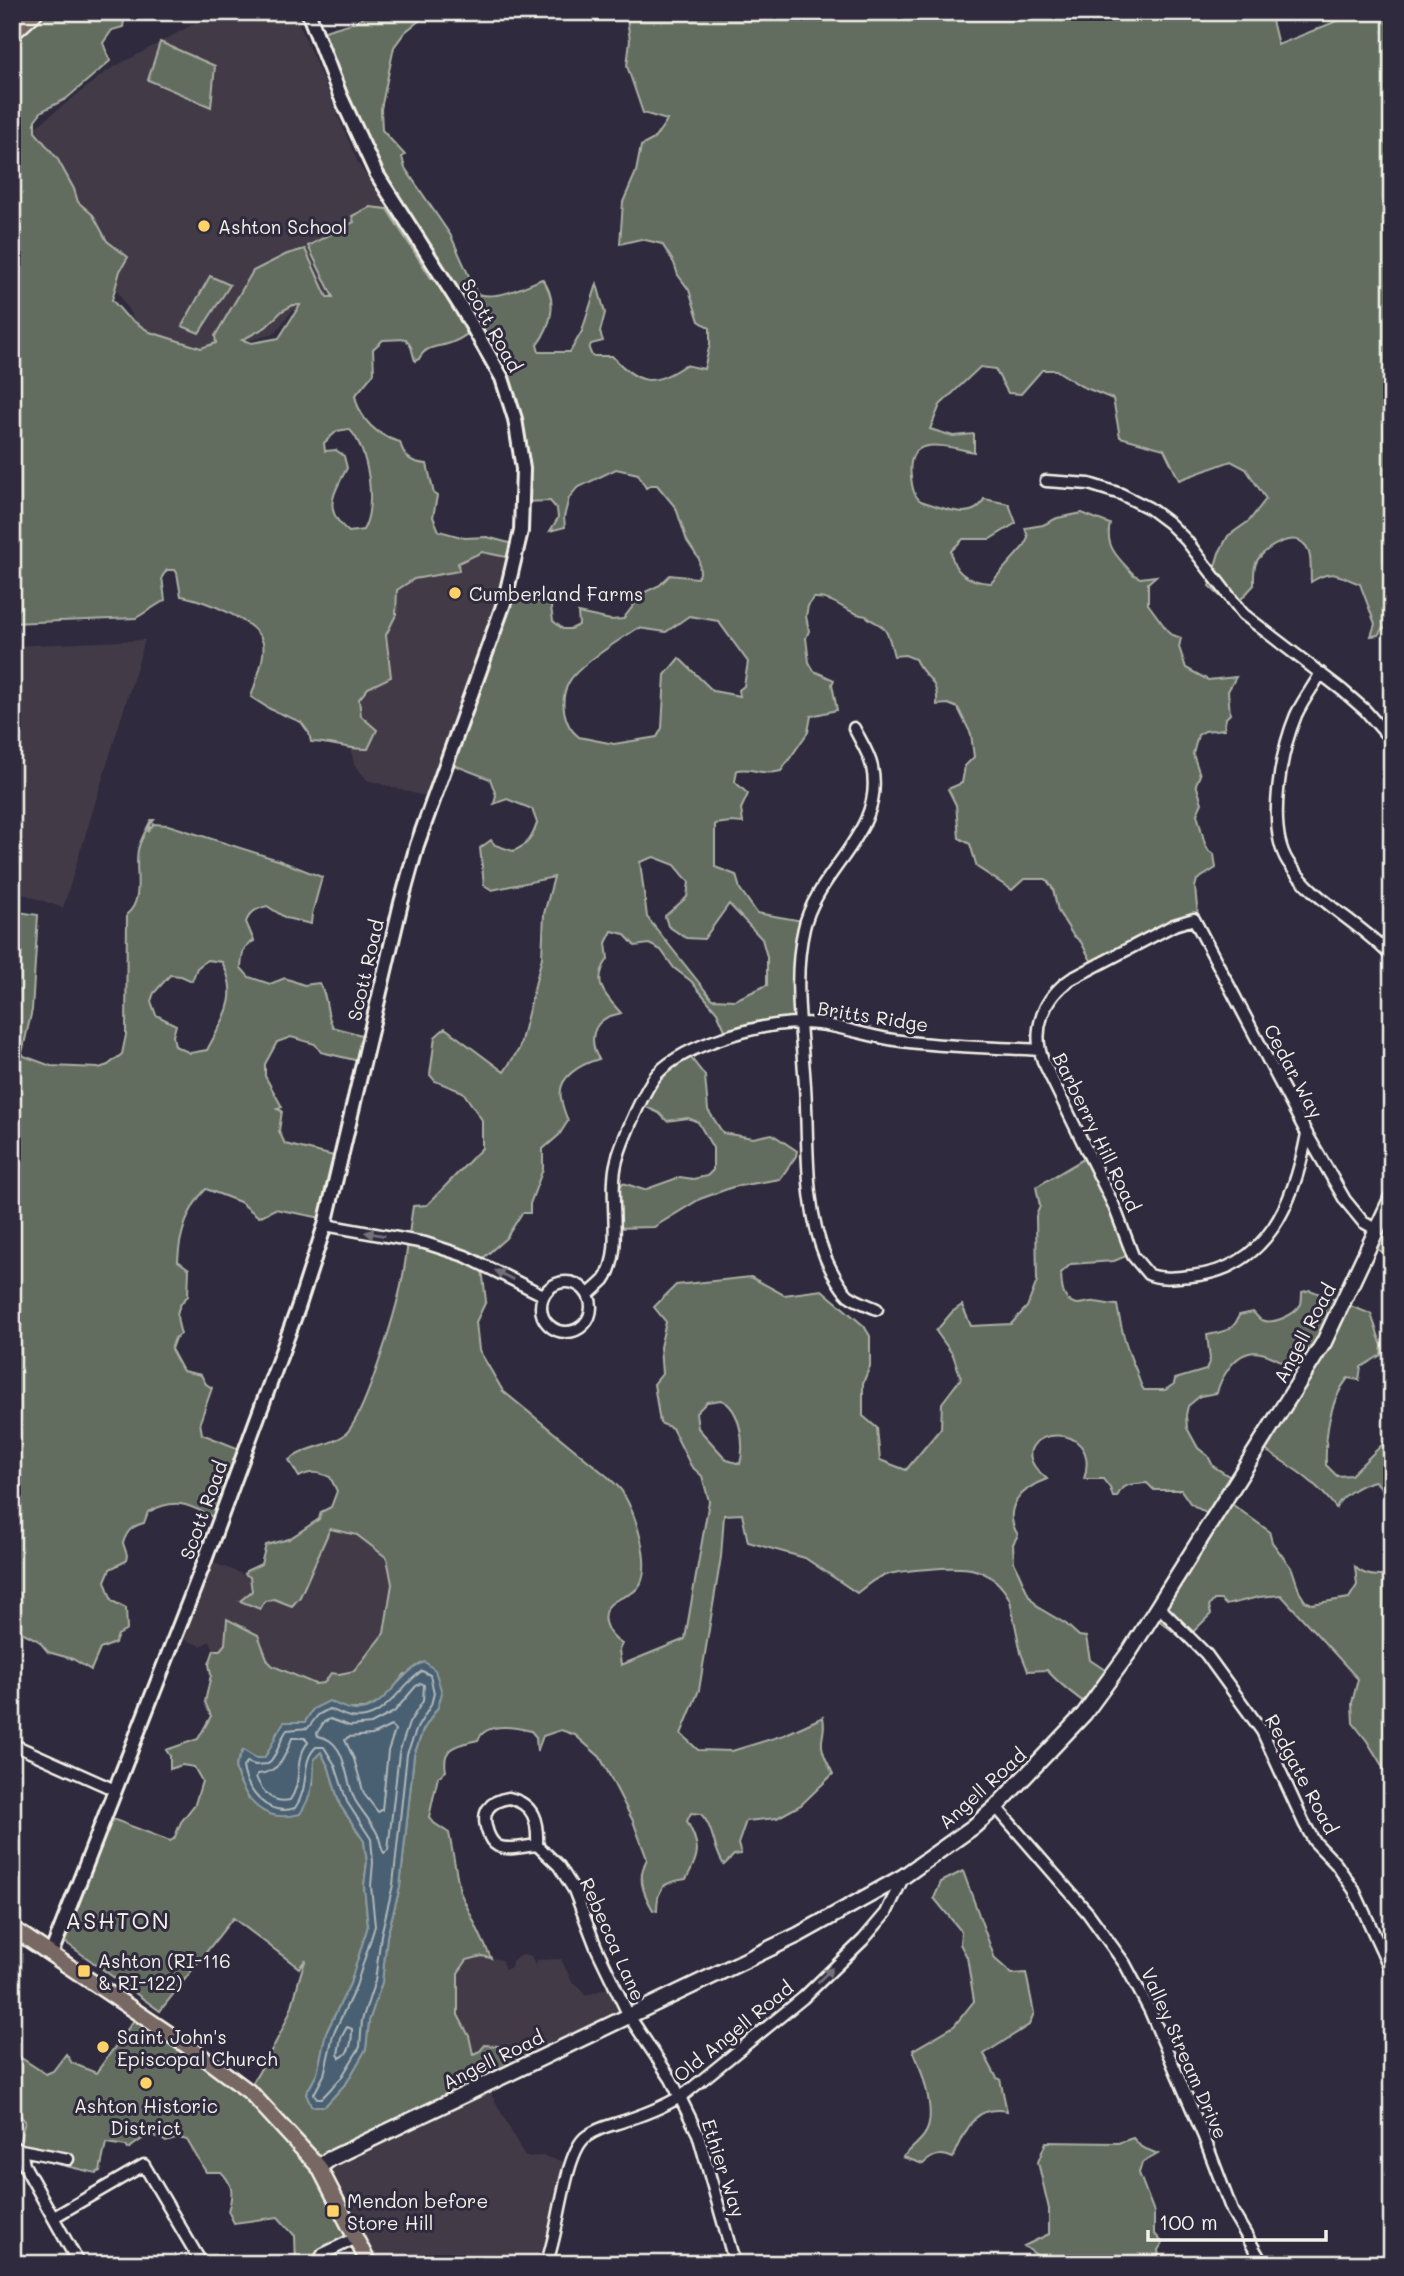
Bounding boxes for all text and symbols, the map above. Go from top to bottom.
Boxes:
place label: Ashton School [218,214,347,239]
marker: Ashton School [196,218,212,234]
street label: Scott Road [456,274,528,376]
place label: Cumberland Farms [469,581,643,606]
marker: Cumberland Farms [447,585,463,601]
street label: Scott Road [341,917,389,1023]
street label: Britts Ridge [816,995,930,1037]
street label: Cedar Way [1259,1020,1329,1122]
street label: Barberry Hill Road [1048,1048,1146,1216]
one-way arrow [364,1228,386,1239]
one-way arrow [494,1270,514,1281]
street label: Angell Road [1267,1279,1341,1387]
street label: Scott Road [174,1457,232,1563]
street label: Redgate Road [1260,1710,1344,1838]
street label: Angell Road [933,1742,1031,1834]
street label: Rebecca Lane [575,1874,651,2004]
district label: ASHTON [65,1905,171,1935]
place label: Ashton (RI-116 & RI-122) [98,1948,231,1995]
marker: Ashton (RI-116 & RI-122) [76,1963,92,1979]
street label: Valley Stream Drive [1136,1963,1234,2143]
one-way arrow [816,1968,833,1984]
street label: Old Angell Road [668,1975,798,2087]
place label: Saint John's Episcopal Church [117,2024,278,2071]
street label: Angell Road [438,2024,548,2094]
marker: Saint John's Episcopal Church [95,2039,111,2055]
marker: Ashton Historic District [138,2075,154,2091]
place label: Ashton Historic District [74,2093,218,2140]
street label: Ethier Way [696,2116,752,2220]
place label: Mendon before Store Hill [347,2188,488,2235]
scale bar [1148,2199,1327,2243]
marker: Mendon before Store Hill [325,2203,341,2219]
text: 100 m [1159,2208,1218,2235]

